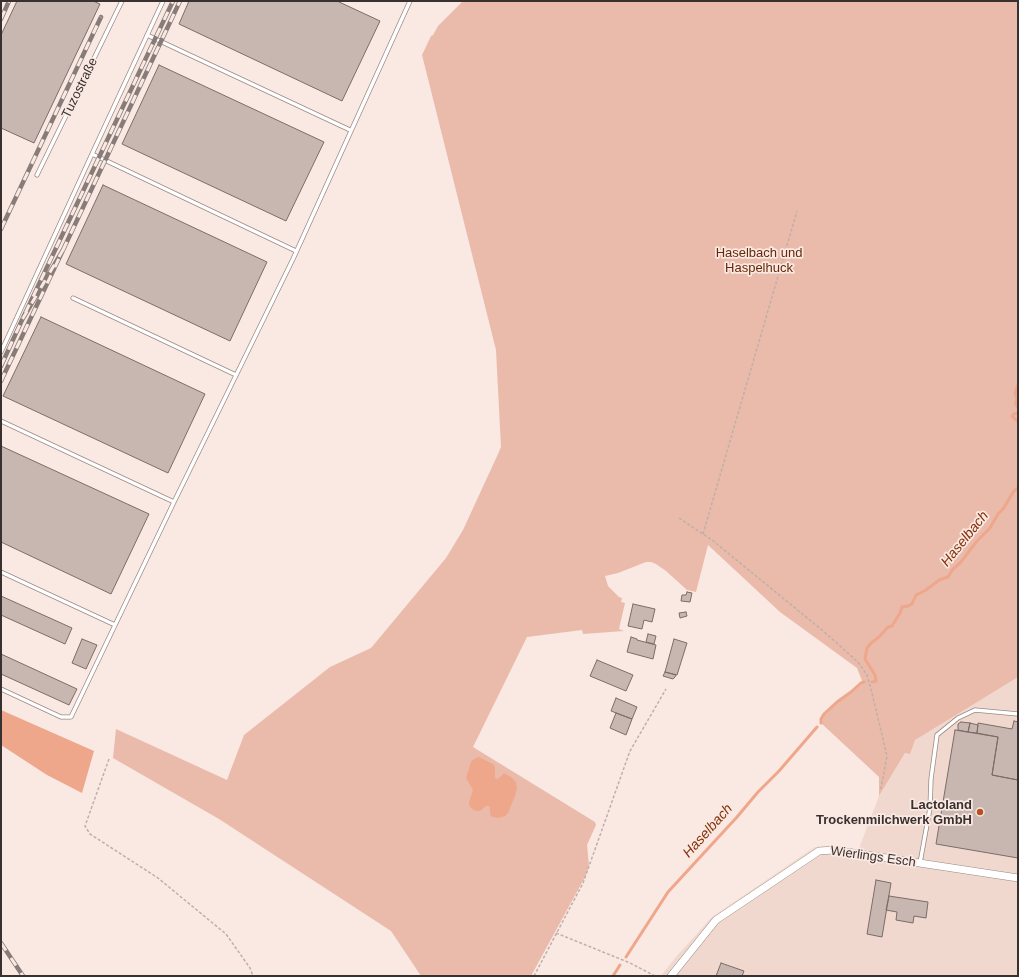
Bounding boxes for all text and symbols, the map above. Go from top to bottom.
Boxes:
street label: Tuzostraße [59,55,101,121]
park label: Haselbach und Haspelhuck [716,245,802,276]
water label: Haselbach [938,508,992,570]
place label: Lactoland Trockenmilchwerk GmbH [816,797,972,828]
water label: Haselbach [680,801,736,861]
marker: Lactoland Trockenmilchwerk GmbH [975,807,985,817]
street label: Wierlings Esch [829,843,917,871]

